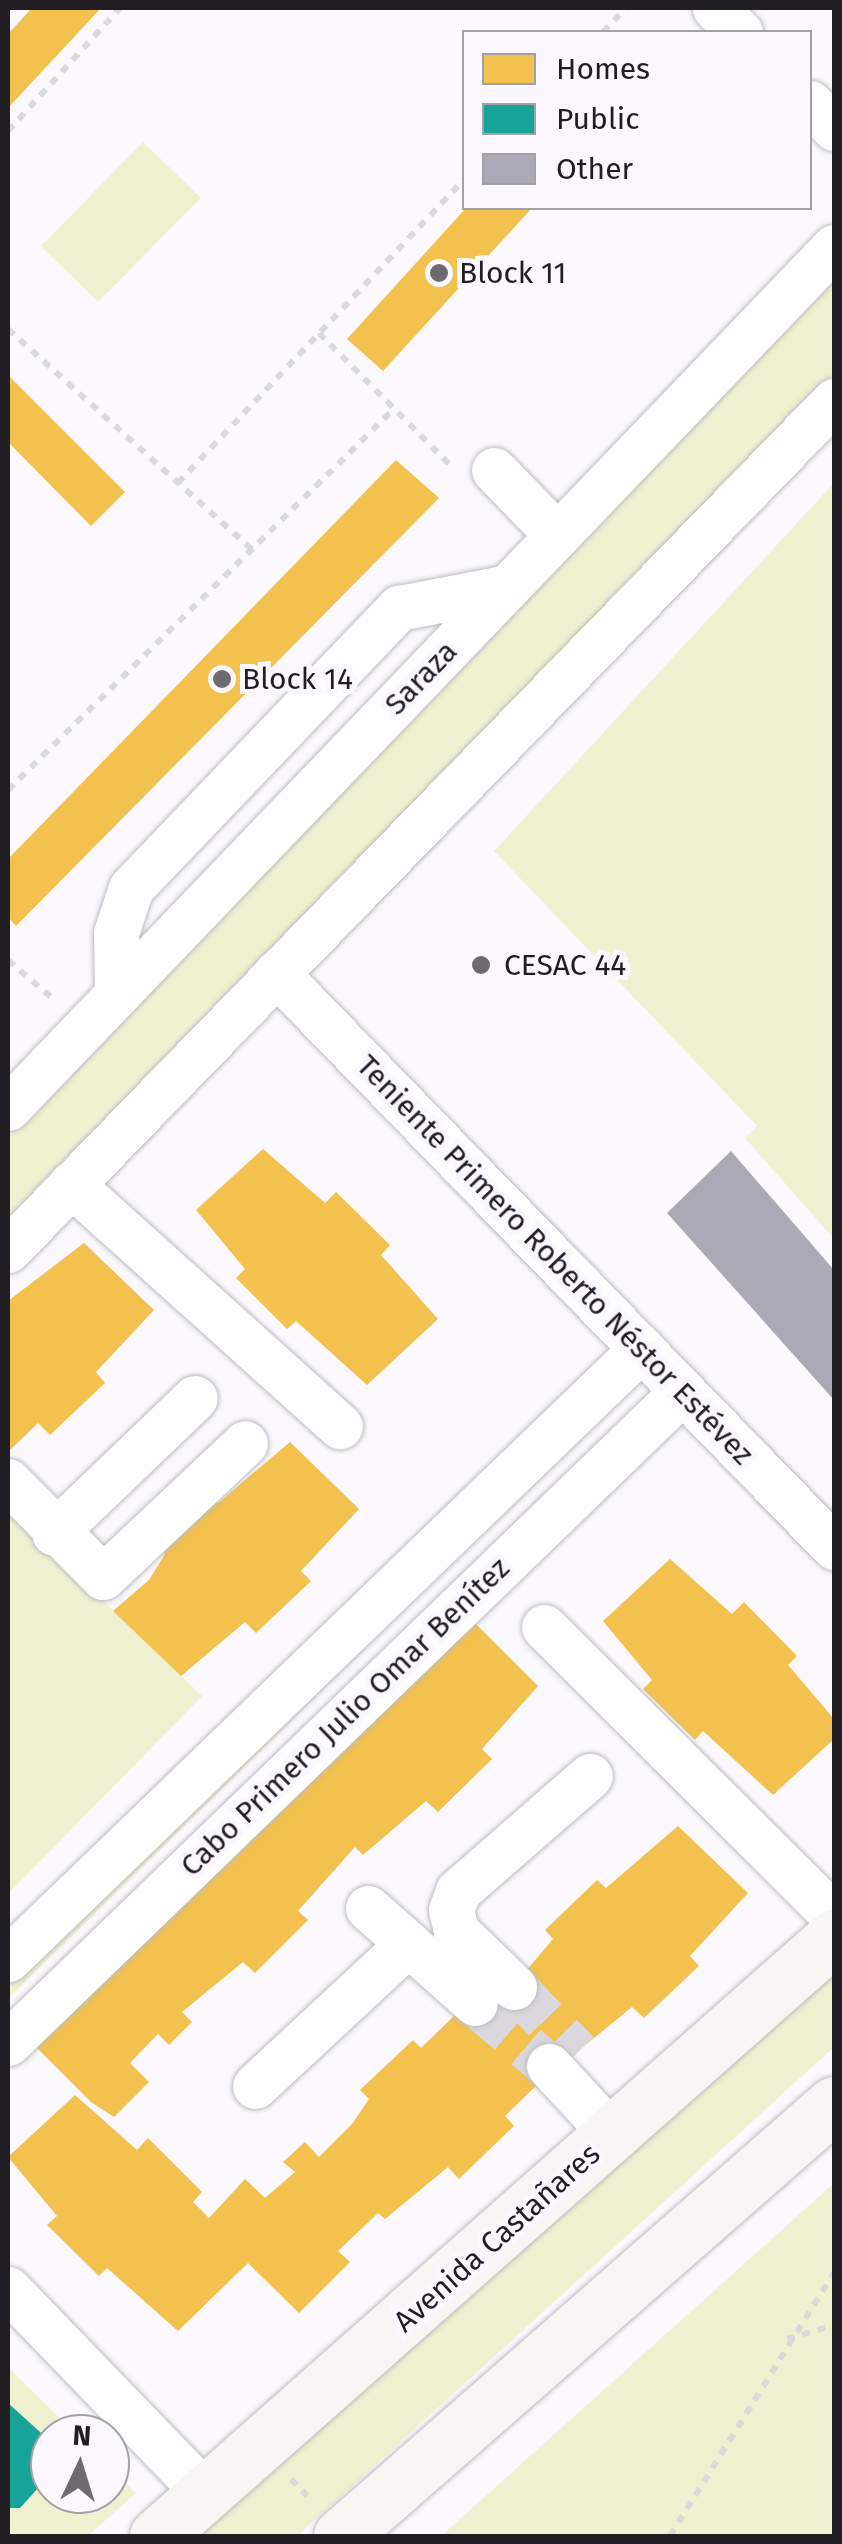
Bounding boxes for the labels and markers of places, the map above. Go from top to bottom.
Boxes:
place label: Block 11 [459,255,567,291]
marker: Block 11 [428,262,450,284]
place label: Block 14 [242,661,353,697]
marker: Block 14 [211,668,233,690]
place label: CESAC 44 [504,947,626,983]
marker: CESAC 44 [468,952,494,978]

